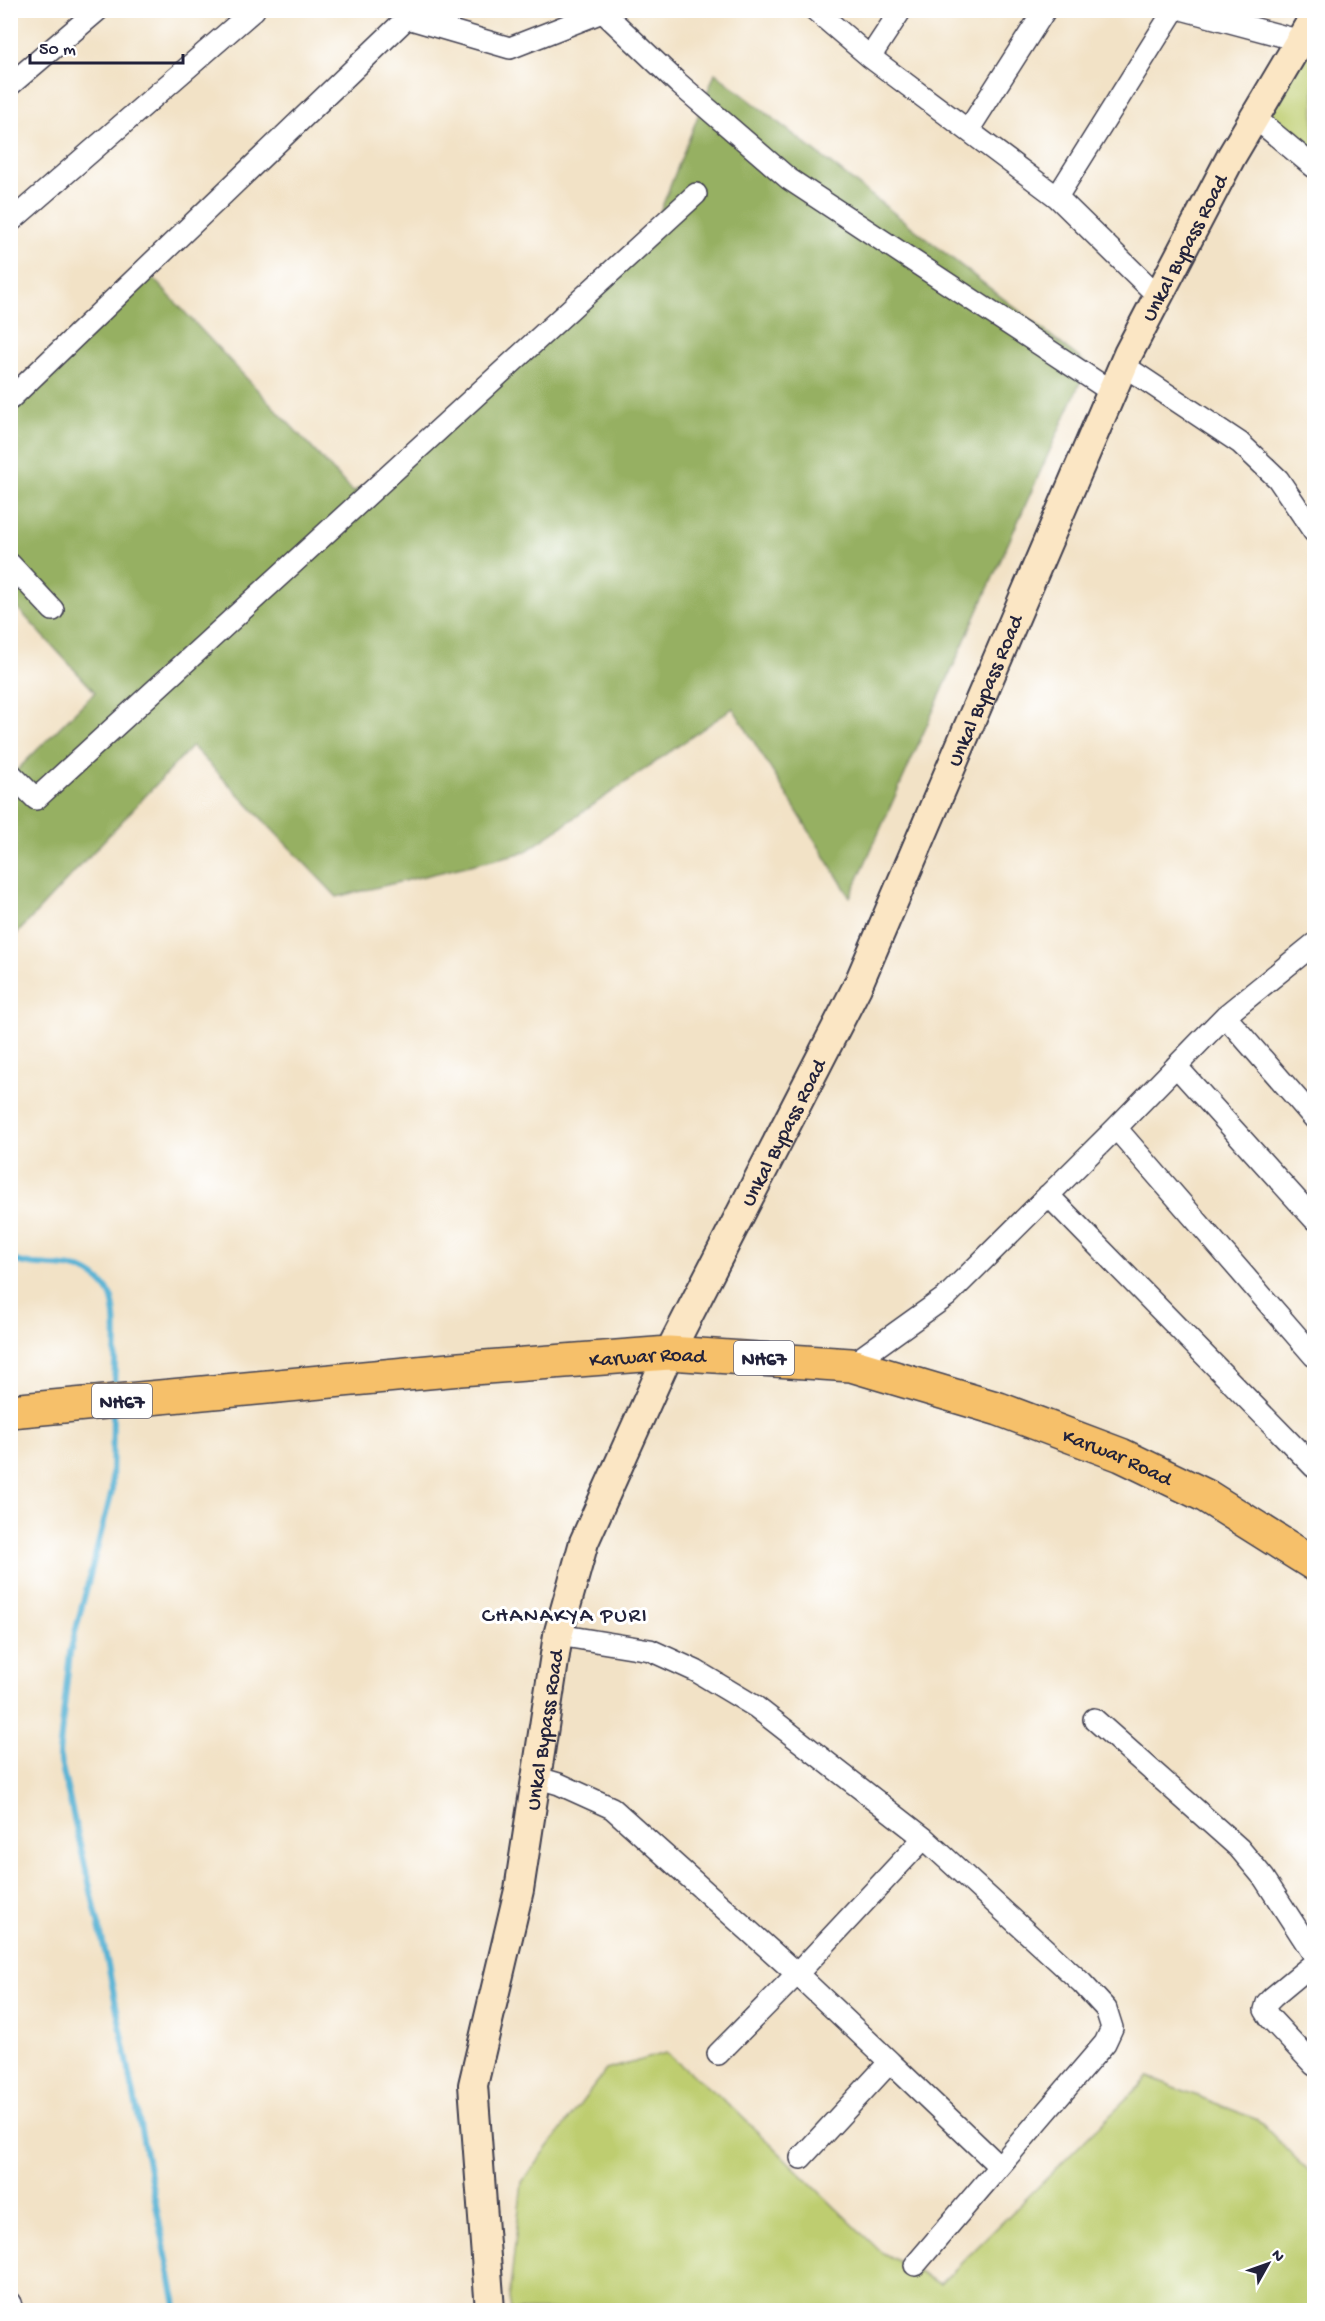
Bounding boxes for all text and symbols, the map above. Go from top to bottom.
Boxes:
scale bar [30,27,183,65]
text: 50 m [39,40,76,61]
street label: Unkal Bypass Road [1138,170,1236,327]
street label: Unkal Bypass Road [944,611,1031,771]
street label: Unkal Bypass Road [737,1054,834,1212]
road number: NH67 [734,1341,794,1375]
street label: Karwar Road [588,1344,708,1375]
road number: NH67 [92,1384,152,1418]
street label: Karwar Road [1058,1425,1177,1494]
district label: CHANAKYA PURI [482,1604,648,1630]
street label: Unkal Bypass Road [522,1647,572,1812]
north arrow [1238,2234,1298,2294]
text: N [1266,2246,1288,2267]

